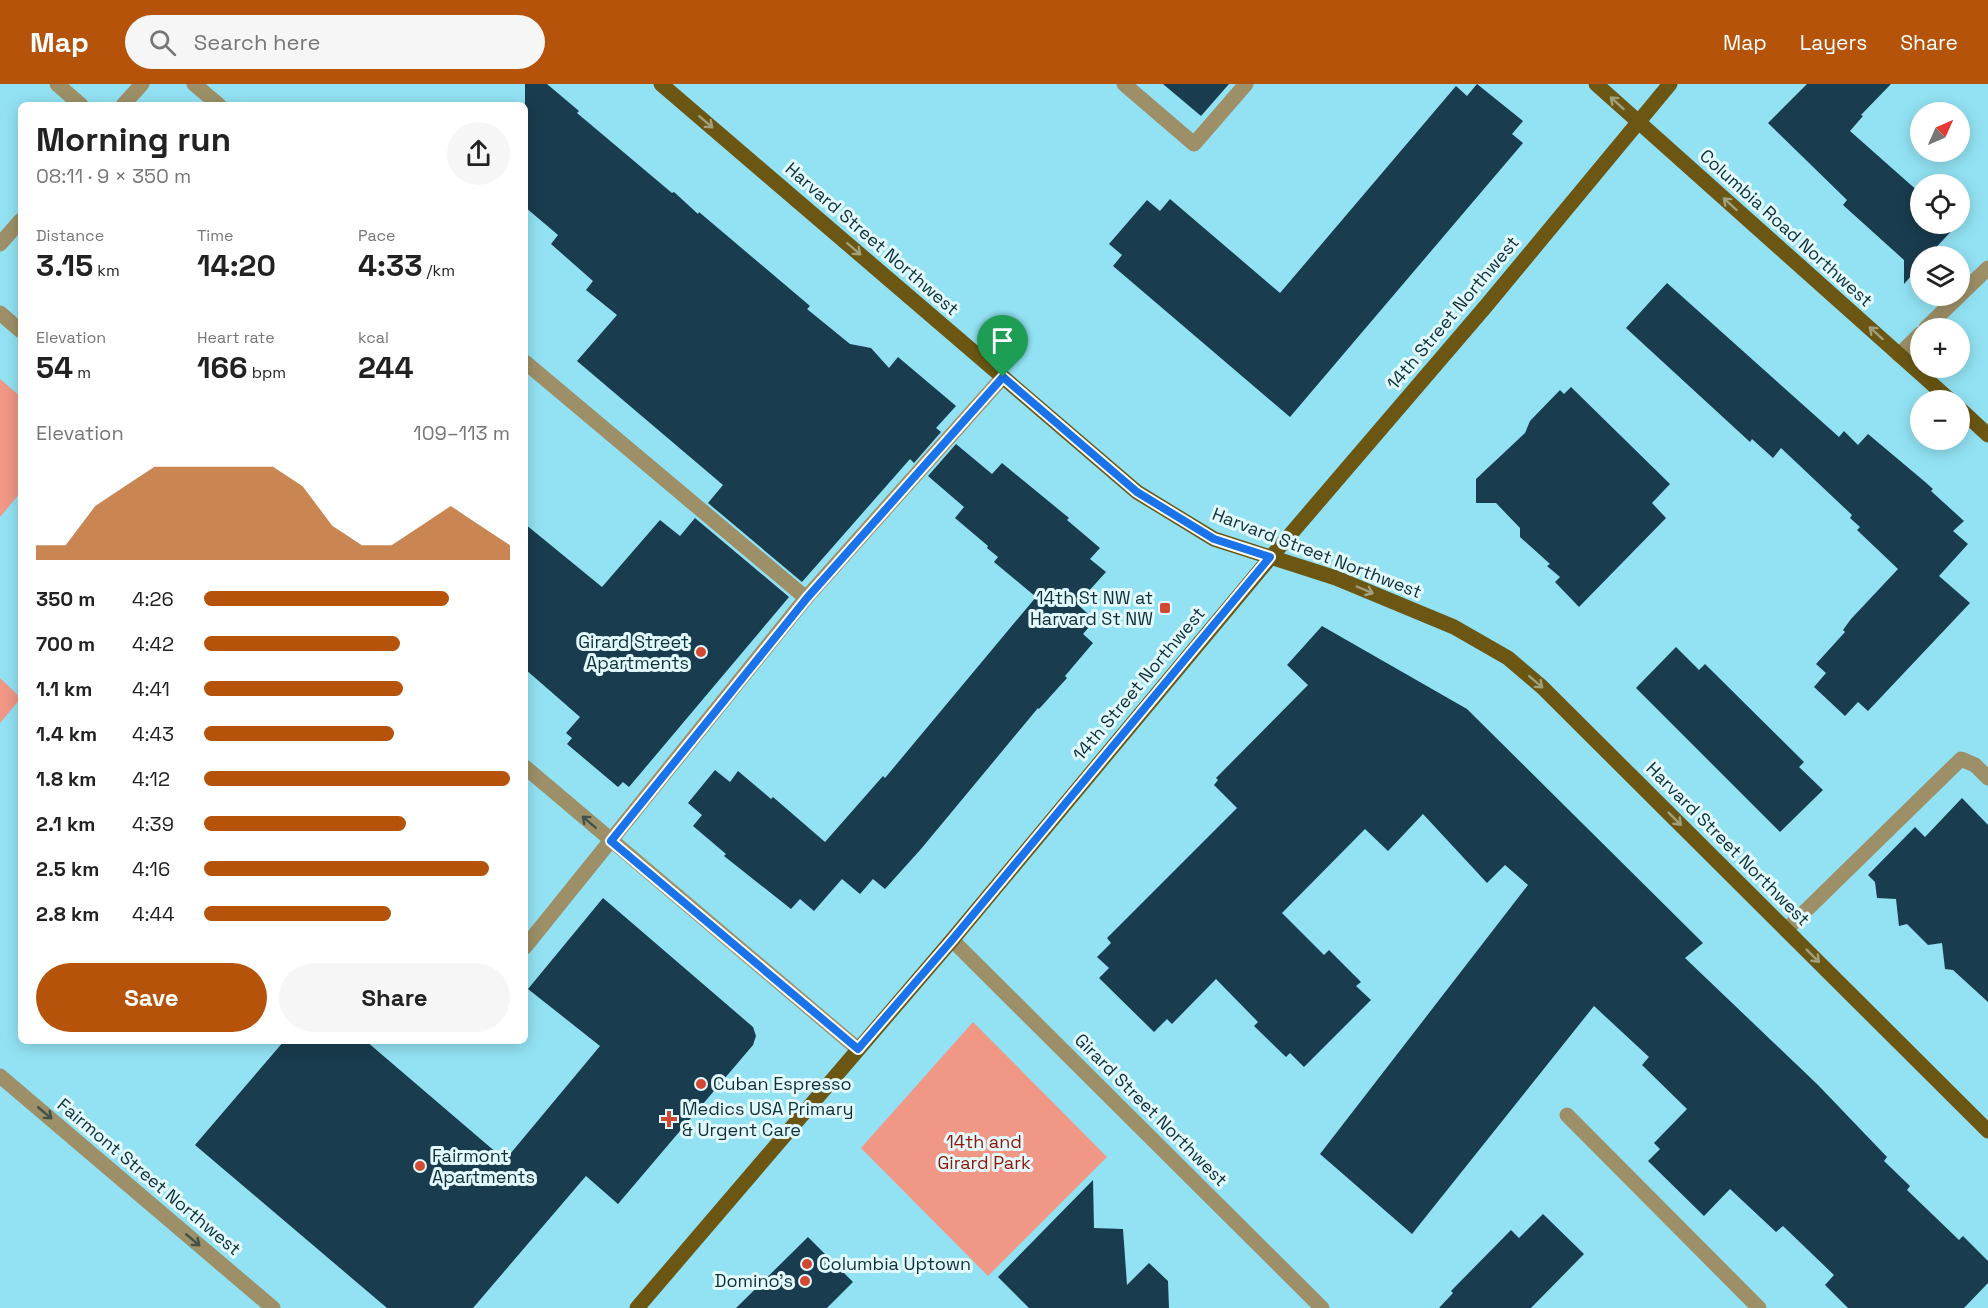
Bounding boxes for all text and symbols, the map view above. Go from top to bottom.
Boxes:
search box [125,15,545,69]
text: Map [30,24,89,60]
icon: search [146,26,179,59]
text: Search here [194,28,321,56]
text: Map [1723,29,1767,56]
text: Layers [1800,29,1867,56]
text: Share [1900,29,1958,56]
one-way arrow [1610,96,1625,110]
north arrow [1910,102,1970,162]
map controls [1910,102,1970,450]
one-way arrow [698,115,713,129]
text: Morning run [36,119,231,161]
button: share [447,122,510,185]
street label: Columbia Road Northwest [1695,144,1878,311]
street label: Harvard Street Northwest [781,157,964,320]
text: 08:11 · 9 × 350 m [36,163,191,189]
button: locate [1910,174,1970,234]
one-way arrow [1723,197,1738,211]
text: Distance [36,225,104,246]
text: Time [197,225,233,246]
text: Pace [358,225,395,246]
street label: 14th Street Northwest [1381,231,1524,394]
one-way arrow [846,242,861,256]
text: 3.15 [36,246,93,285]
text: 14:20 [197,246,276,285]
text: 4:33 [358,246,423,285]
button: layers [1910,246,1970,306]
text: km [93,260,120,281]
text: /km [423,260,455,281]
pin [977,315,1028,377]
button: + [1910,318,1970,378]
icon: arrive [986,324,1019,357]
one-way arrow [1868,326,1883,340]
text: Elevation [36,327,106,348]
text: Heart rate [197,327,275,348]
text: kcal [358,327,389,348]
text: 54 [36,348,73,387]
text: 166 [197,348,248,387]
text: 244 [358,348,414,387]
text: m [73,362,91,383]
text: bpm [248,362,286,383]
button: − [1910,390,1970,450]
text: Elevation [36,420,124,446]
text: 109–113 m [413,420,510,446]
street label: Harvard Street Northwest [1209,502,1425,603]
one-way arrow [1356,585,1374,596]
text: 350 m [36,586,95,612]
text: 4:26 [132,586,174,612]
place label: 14th St NW at Harvard St NW [1030,586,1153,630]
marker: 14th St NW at Harvard St NW [1158,601,1172,615]
street label: 14th Street Northwest [1067,602,1210,765]
place label: Girard Street Apartments [578,630,689,674]
text: 700 m [36,631,95,657]
text: 4:42 [132,631,174,657]
marker: Girard Street Apartments [694,645,708,659]
one-way arrow [1528,675,1543,689]
text: 1.1 km [36,676,92,702]
text: 4:41 [132,676,170,702]
text: 1.4 km [36,721,97,747]
text: 4:43 [132,721,174,747]
street label: Harvard Street Northwest [1642,757,1815,930]
text: 1.8 km [36,766,96,792]
text: 4:12 [132,766,170,792]
text: 2.1 km [36,811,95,837]
text: 4:39 [132,811,174,837]
one-way arrow [1667,811,1682,826]
one-way arrow [582,815,597,829]
text: 2.5 km [36,856,99,882]
text: 4:16 [132,856,170,882]
text: 2.8 km [36,901,99,927]
text: 4:44 [132,901,175,927]
one-way arrow [1805,949,1820,964]
button: Save [36,963,267,1032]
button: Share [279,963,510,1032]
street label: Girard Street Northwest [1070,1028,1233,1191]
place label: Cuban Espresso [713,1072,852,1095]
marker: Cuban Espresso [694,1077,708,1091]
street label: Fairmont Street Northwest [53,1093,246,1260]
place label: Medics USA Primary & Urgent Care [682,1097,853,1141]
one-way arrow [37,1107,53,1120]
marker: Medics USA Primary & Urgent Care [660,1110,678,1128]
park label: 14th and Girard Park [937,1130,1031,1174]
place label: Fairmont Apartments [432,1144,535,1188]
marker: Fairmont Apartments [413,1159,427,1173]
one-way arrow [185,1233,200,1247]
place label: Columbia Uptown [819,1252,971,1275]
marker: Columbia Uptown [800,1257,814,1271]
place label: Domino's [715,1269,793,1292]
marker: Domino's [798,1274,812,1288]

